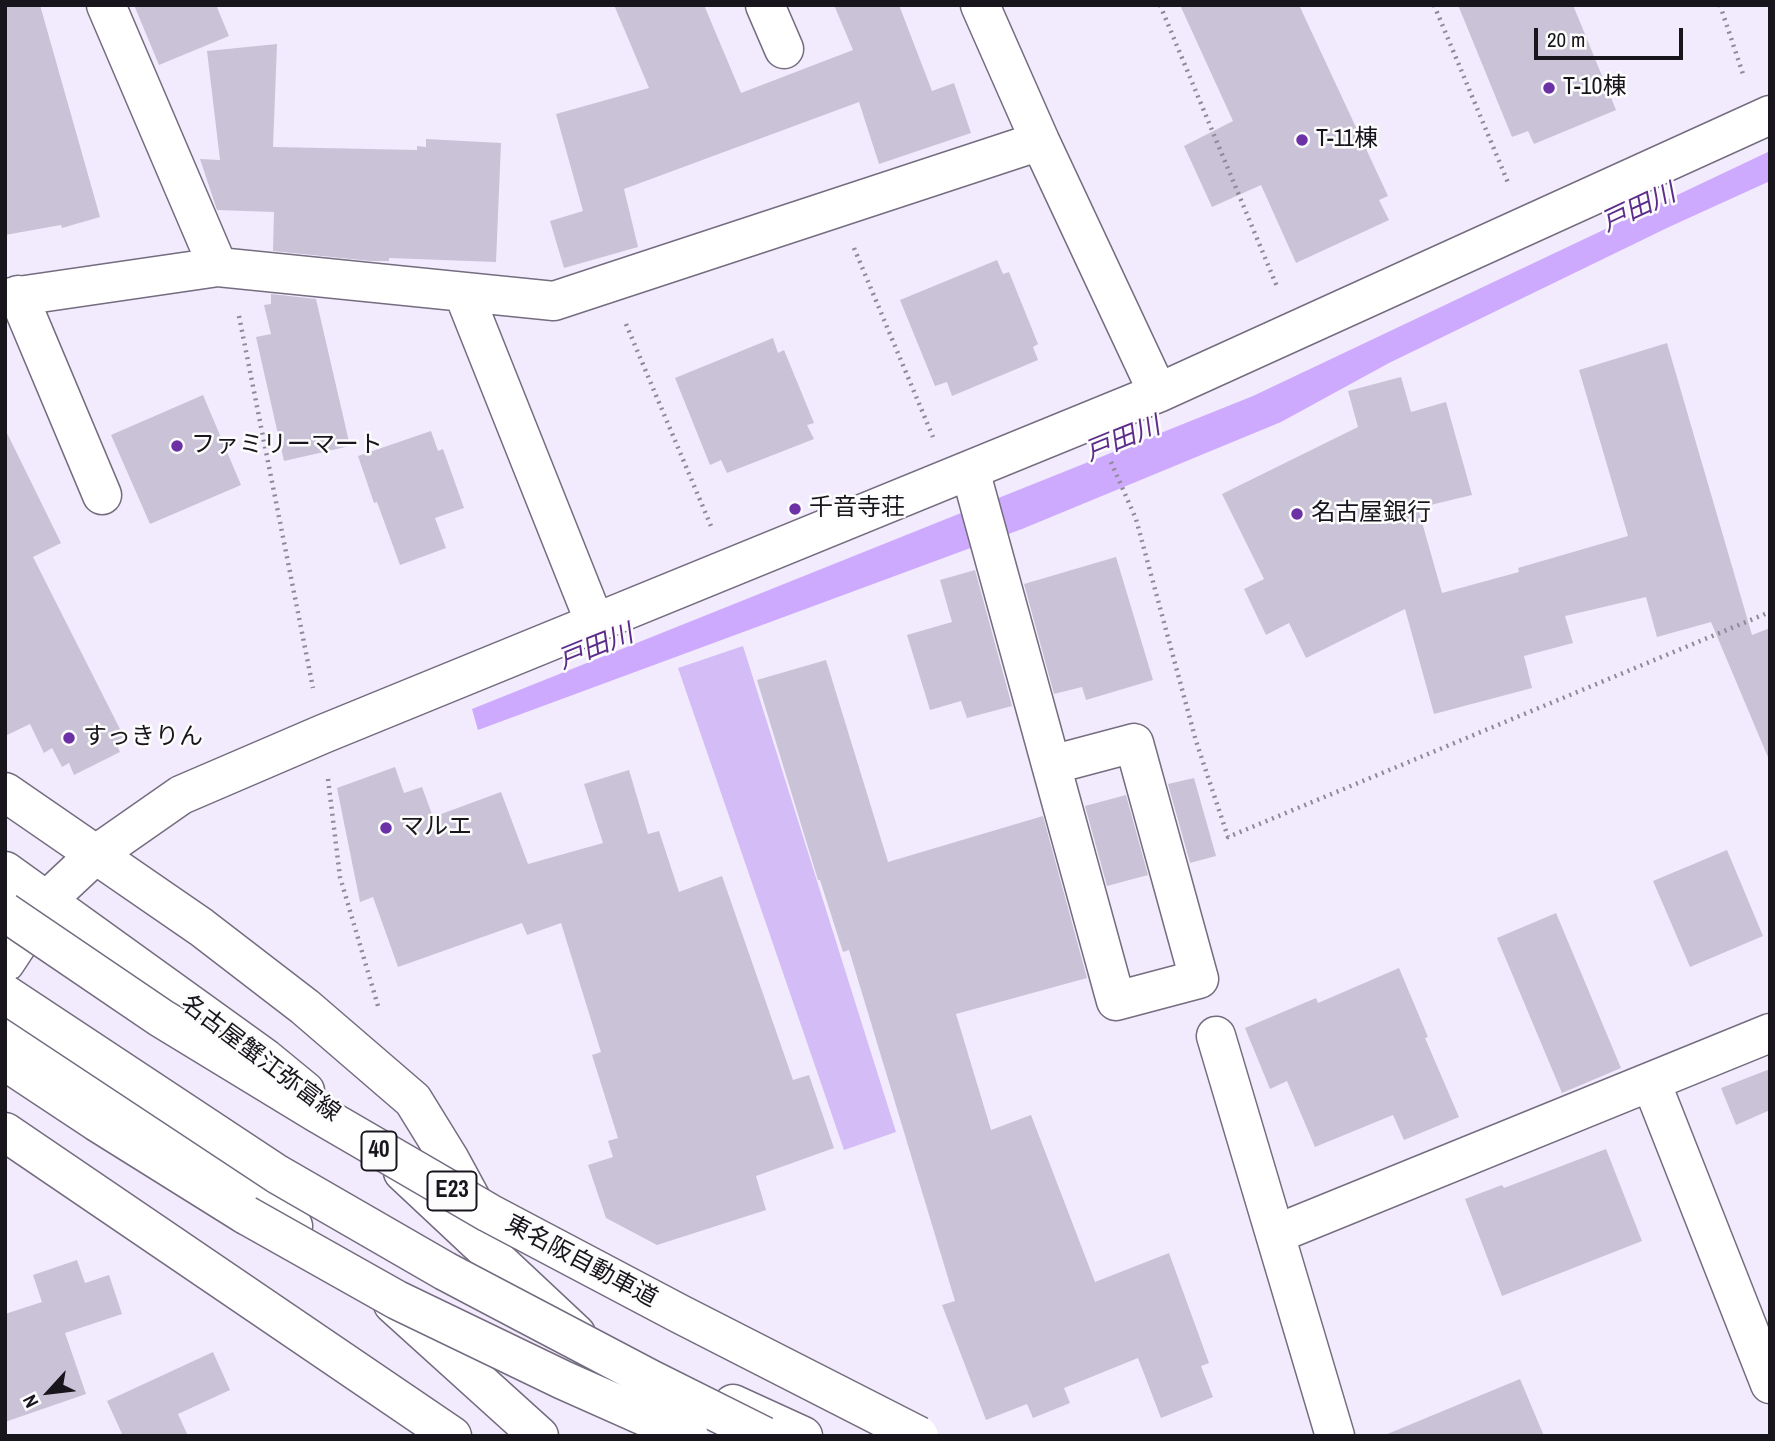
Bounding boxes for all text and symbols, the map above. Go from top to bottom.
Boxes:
scale bar [1537,14,1686,58]
text: 20 m [1547,25,1585,54]
place label: T-10棟 [1563,74,1626,102]
marker: T-10棟 [1541,80,1557,96]
place label: T-11棟 [1316,126,1378,154]
marker: T-11棟 [1294,132,1310,148]
water label: 戸田川 [1597,178,1681,240]
water label: 戸田川 [1081,411,1165,469]
place label: ファミリーマート [191,432,383,460]
marker: ファミリーマート [169,438,185,454]
place label: 千音寺荘 [809,495,905,523]
place label: 名古屋銀行 [1311,500,1431,528]
marker: 千音寺荘 [787,501,803,517]
marker: 名古屋銀行 [1289,506,1305,522]
water label: 戸田川 [554,619,638,677]
place label: すっきりん [83,724,203,752]
marker: すっきりん [61,730,77,746]
place label: マルエ [400,814,472,842]
marker: マルエ [378,820,394,836]
street label: 名古屋蟹江弥富線 [175,990,345,1128]
road number: 40 [362,1132,396,1170]
road number: E23 [428,1172,476,1210]
street label: 東名阪自動車道 [500,1210,662,1314]
north arrow [14,1357,84,1427]
text: N [16,1391,44,1412]

